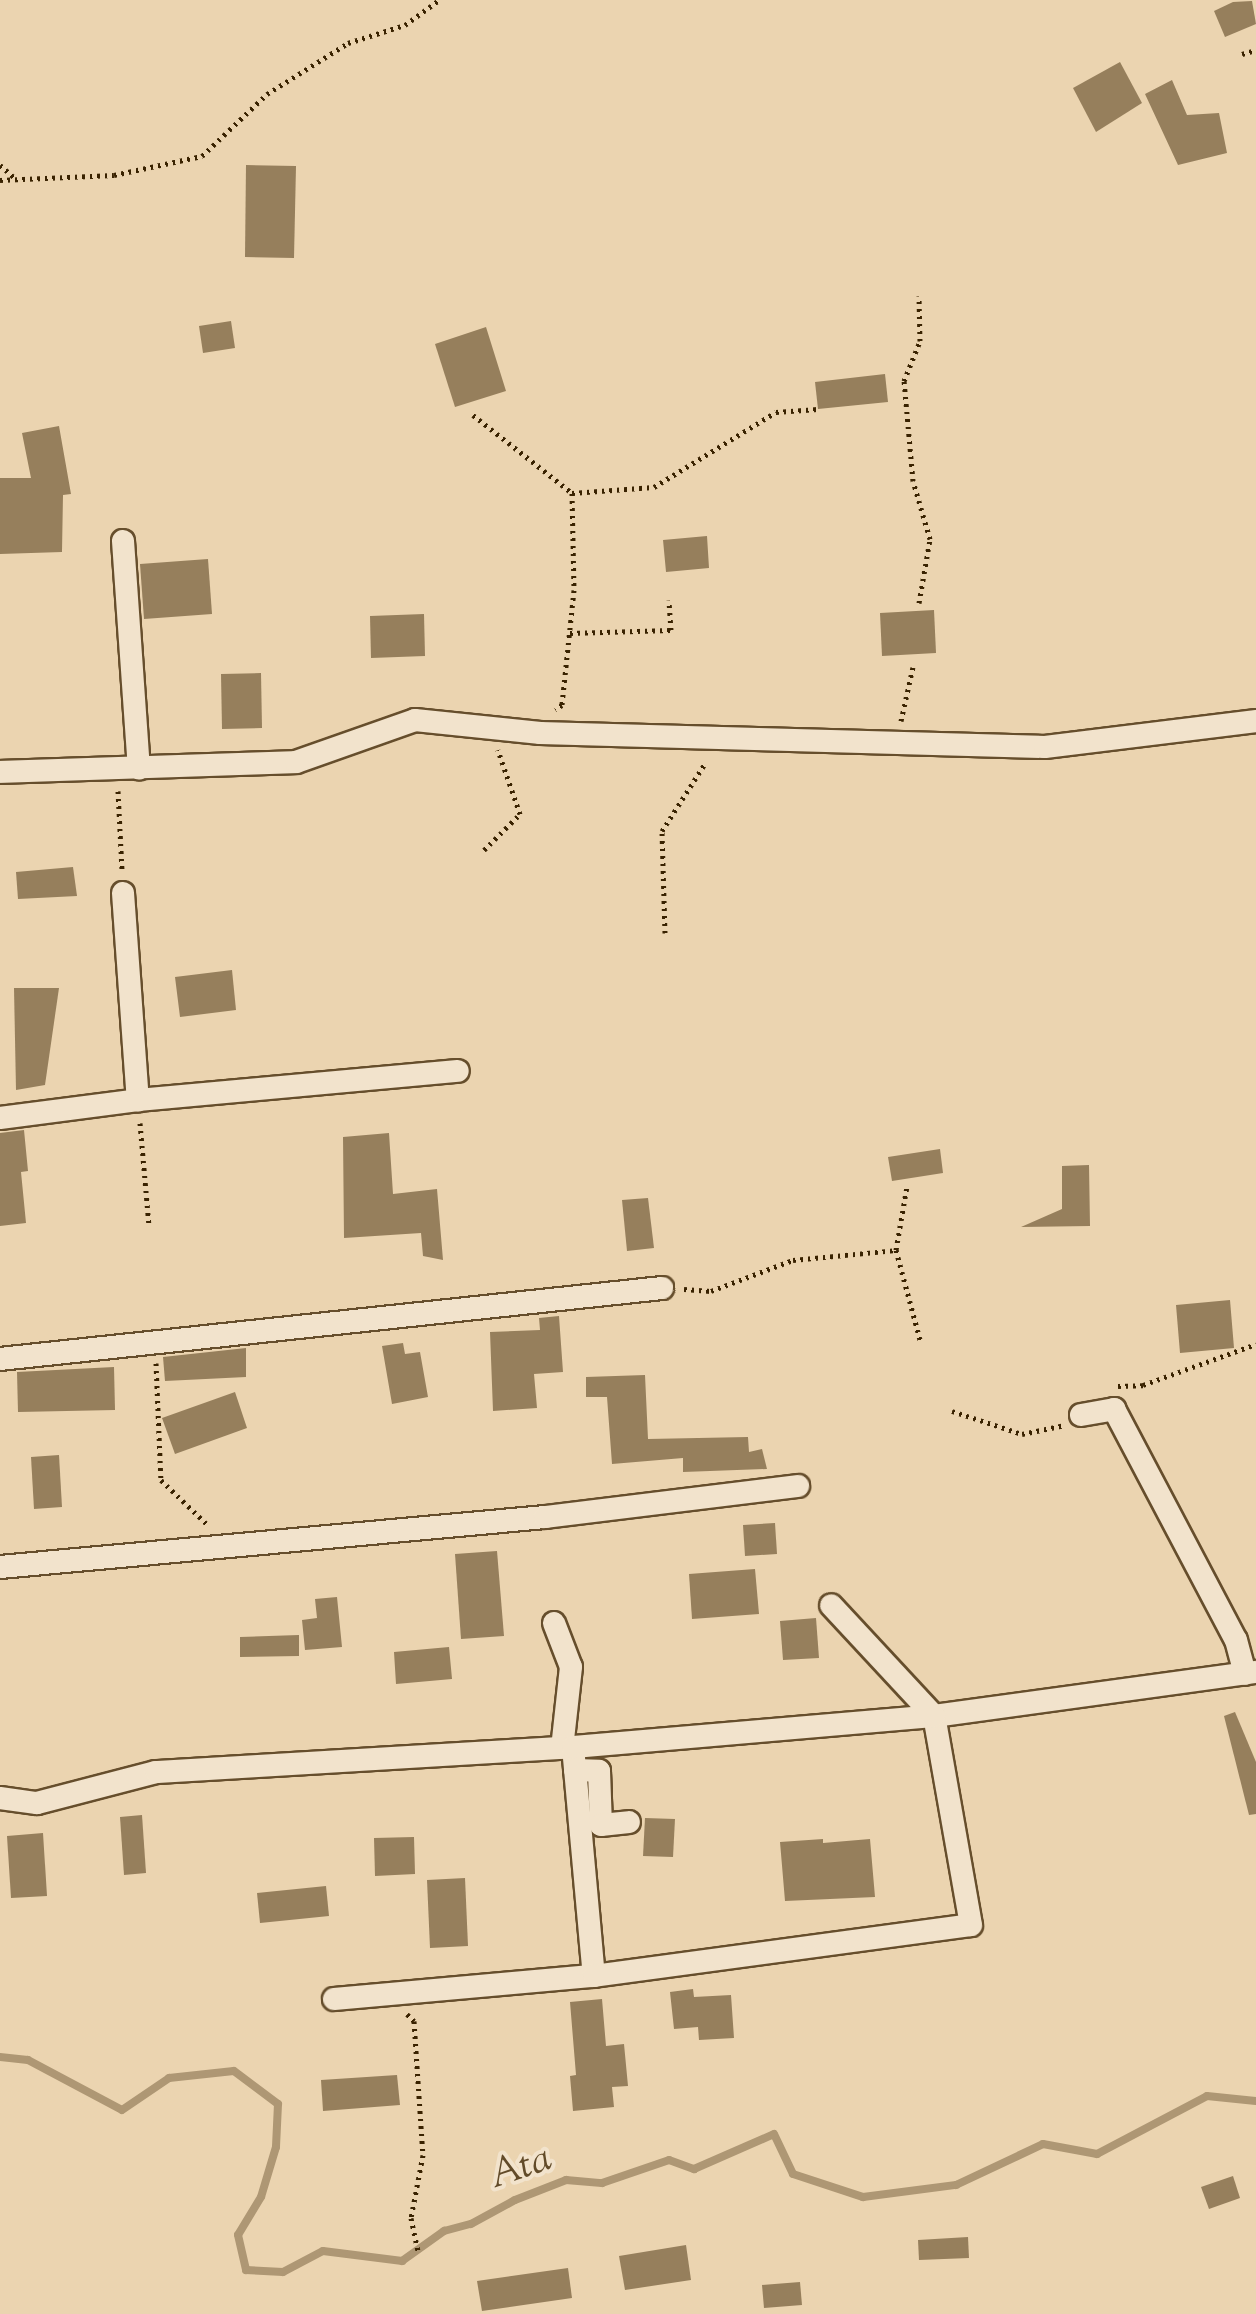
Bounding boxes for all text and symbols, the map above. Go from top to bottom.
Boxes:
water label: Ata [483,2136,559,2202]

